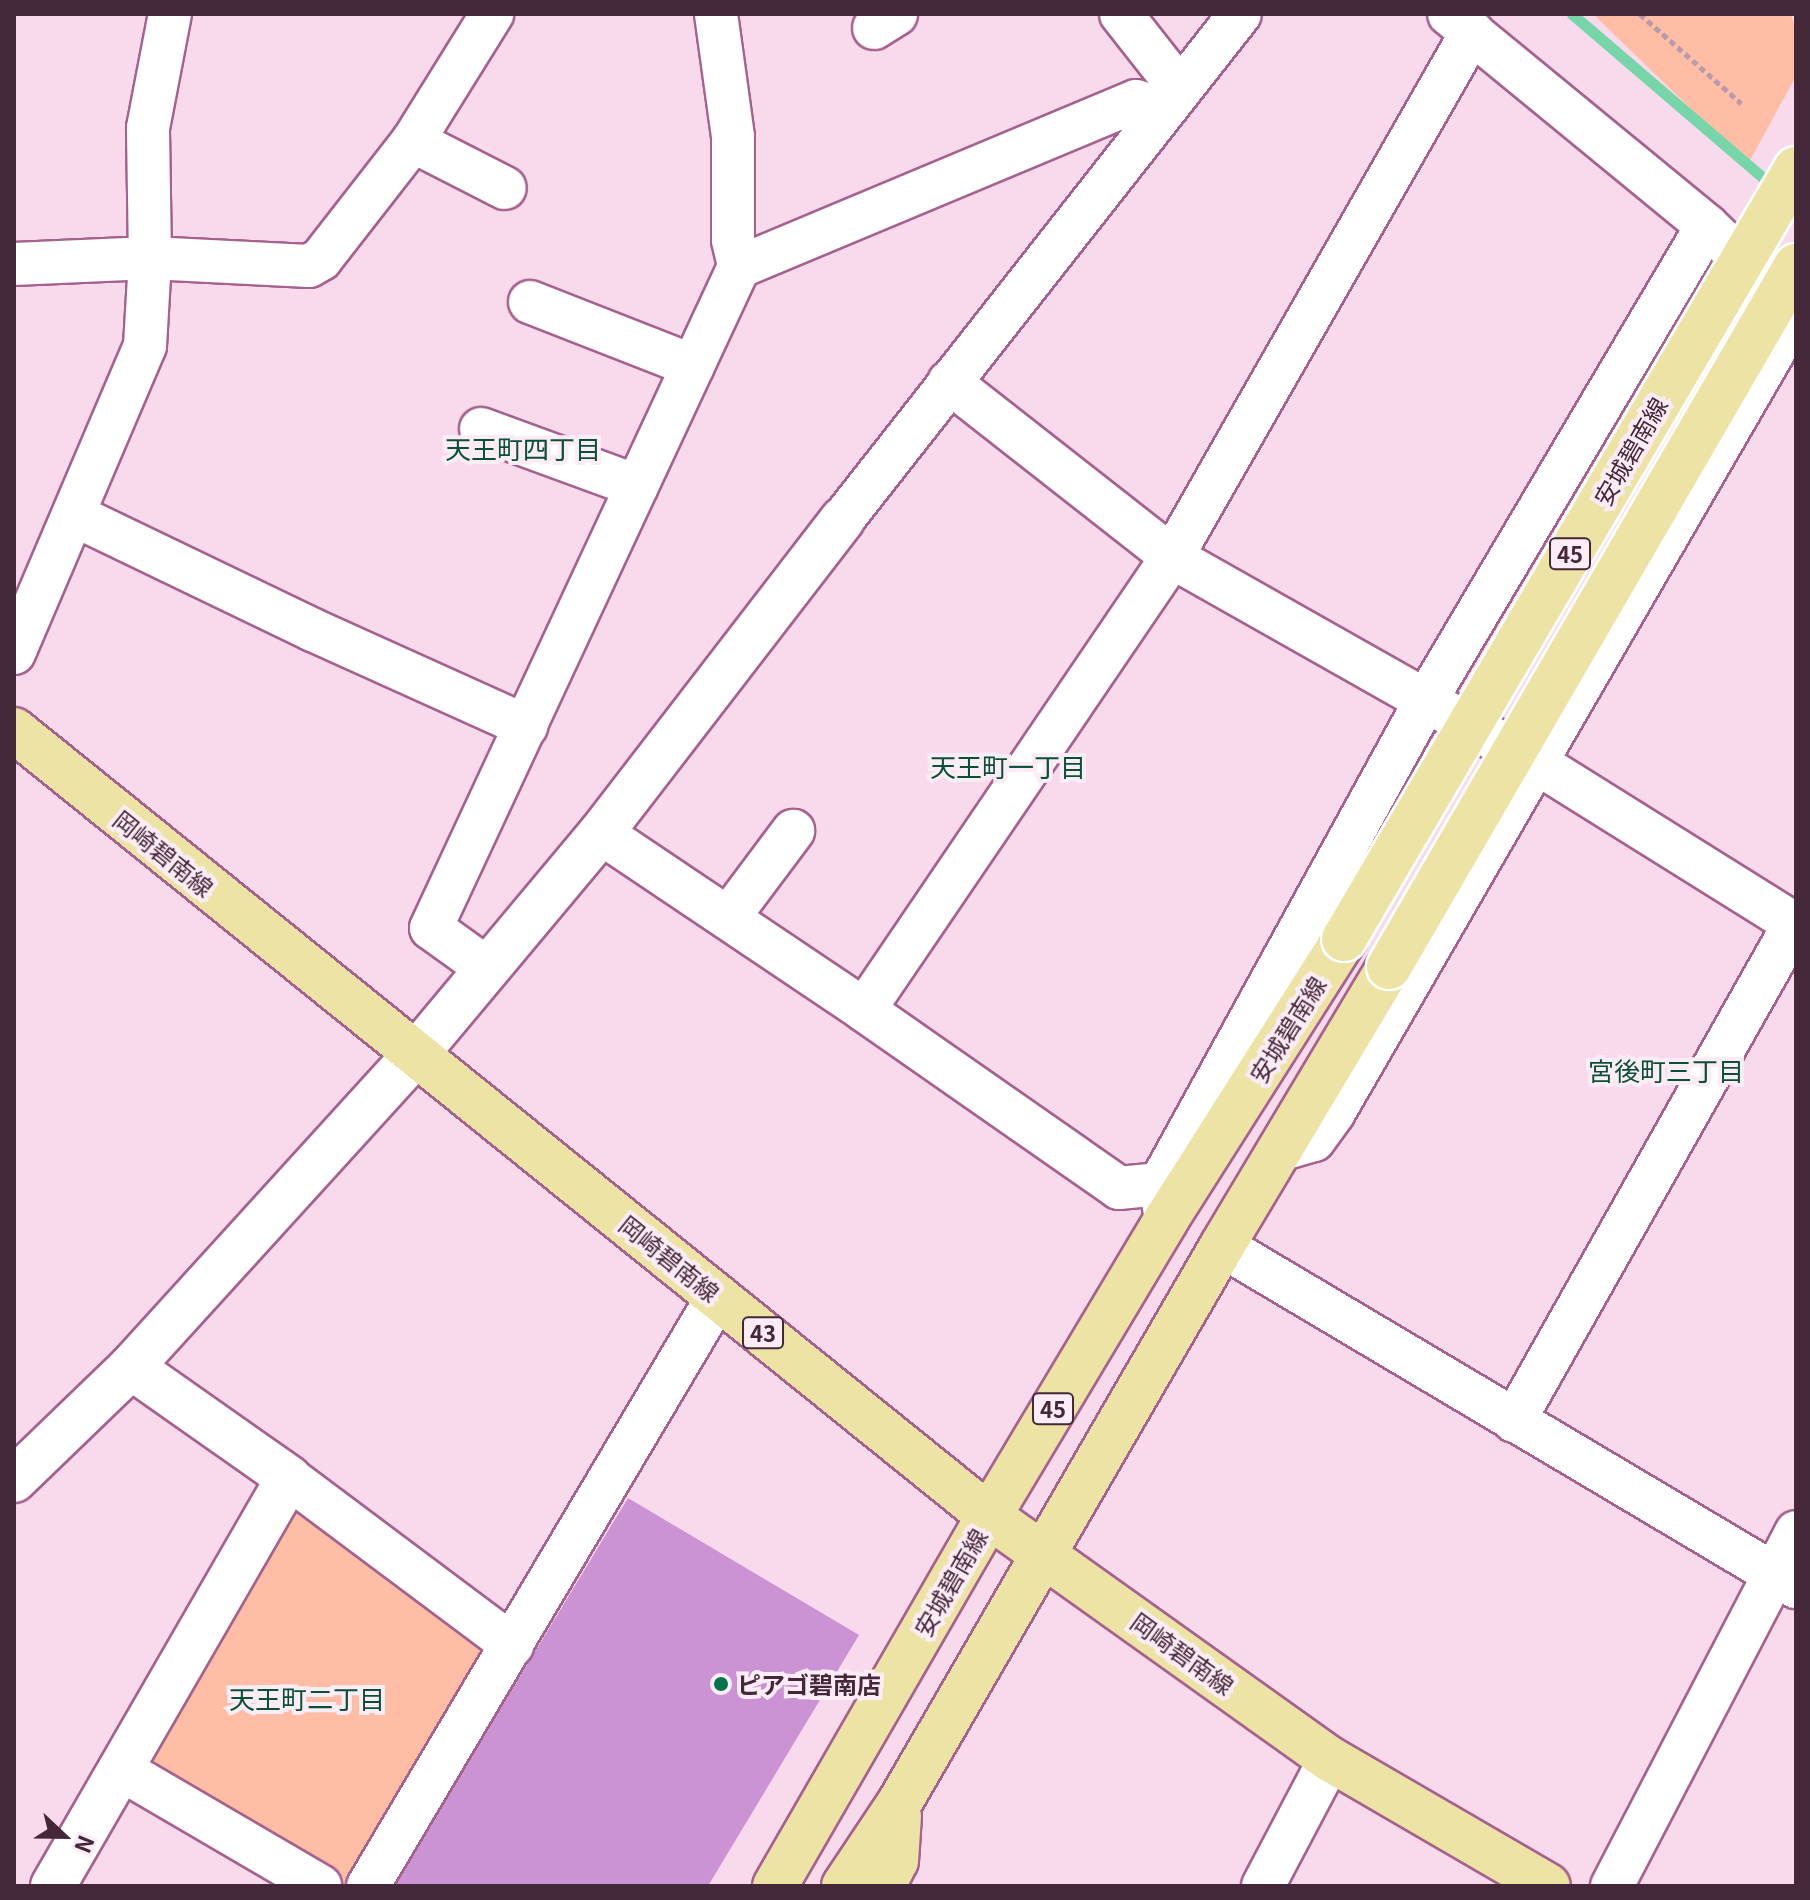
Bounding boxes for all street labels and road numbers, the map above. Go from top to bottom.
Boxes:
street label: 安城碧南線 [1588,392,1672,510]
road number: 45 [1548,536,1592,572]
street label: 岡崎碧南線 [108,804,220,902]
street label: 安城碧南線 [1243,970,1331,1088]
street label: 岡崎碧南線 [614,1209,726,1307]
road number: 43 [741,1315,785,1351]
road number: 45 [1031,1391,1075,1427]
street label: 安城碧南線 [908,1523,992,1641]
street label: 岡崎碧南線 [1126,1606,1240,1700]

